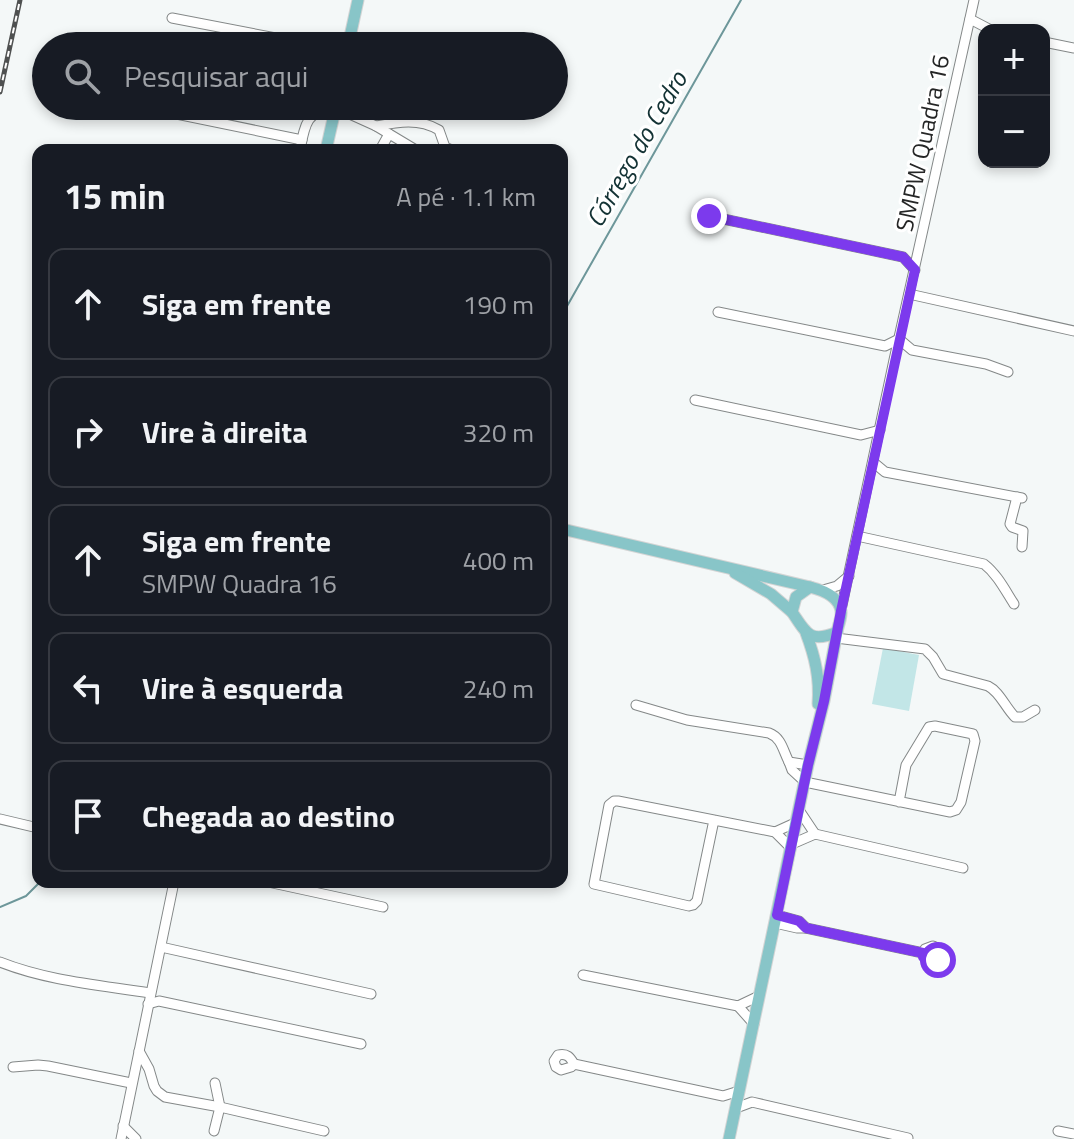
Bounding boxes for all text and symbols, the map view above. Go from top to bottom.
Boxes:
map controls [978,24,1050,168]
button: + [978,24,1050,96]
search box [32,32,568,120]
street label: SMPW Quadra 16 [886,51,958,235]
text: Pesquisar aqui [124,53,308,99]
icon: search [60,54,104,98]
water label: Córrego do Cedro [575,63,697,234]
button: − [978,96,1050,168]
text: 15 min [64,170,166,222]
text: A pé · 1.1 km [396,177,536,216]
route end [691,198,727,234]
text: Siga em frente [142,281,331,327]
icon: ahead [66,282,110,326]
text: 190 m [463,285,534,324]
text: Vire à direita [142,409,307,455]
icon: right [66,410,110,454]
text: 320 m [463,413,534,452]
text: Siga em frente [142,518,331,564]
icon: ahead [66,538,110,582]
text: 400 m [463,541,534,580]
text: SMPW Quadra 16 [142,564,337,603]
text: Vire à esquerda [142,665,343,711]
icon: left [66,666,110,710]
text: 240 m [463,669,534,708]
text: Chegada ao destino [142,793,395,839]
icon: arrive [66,794,110,838]
route start [920,942,956,978]

